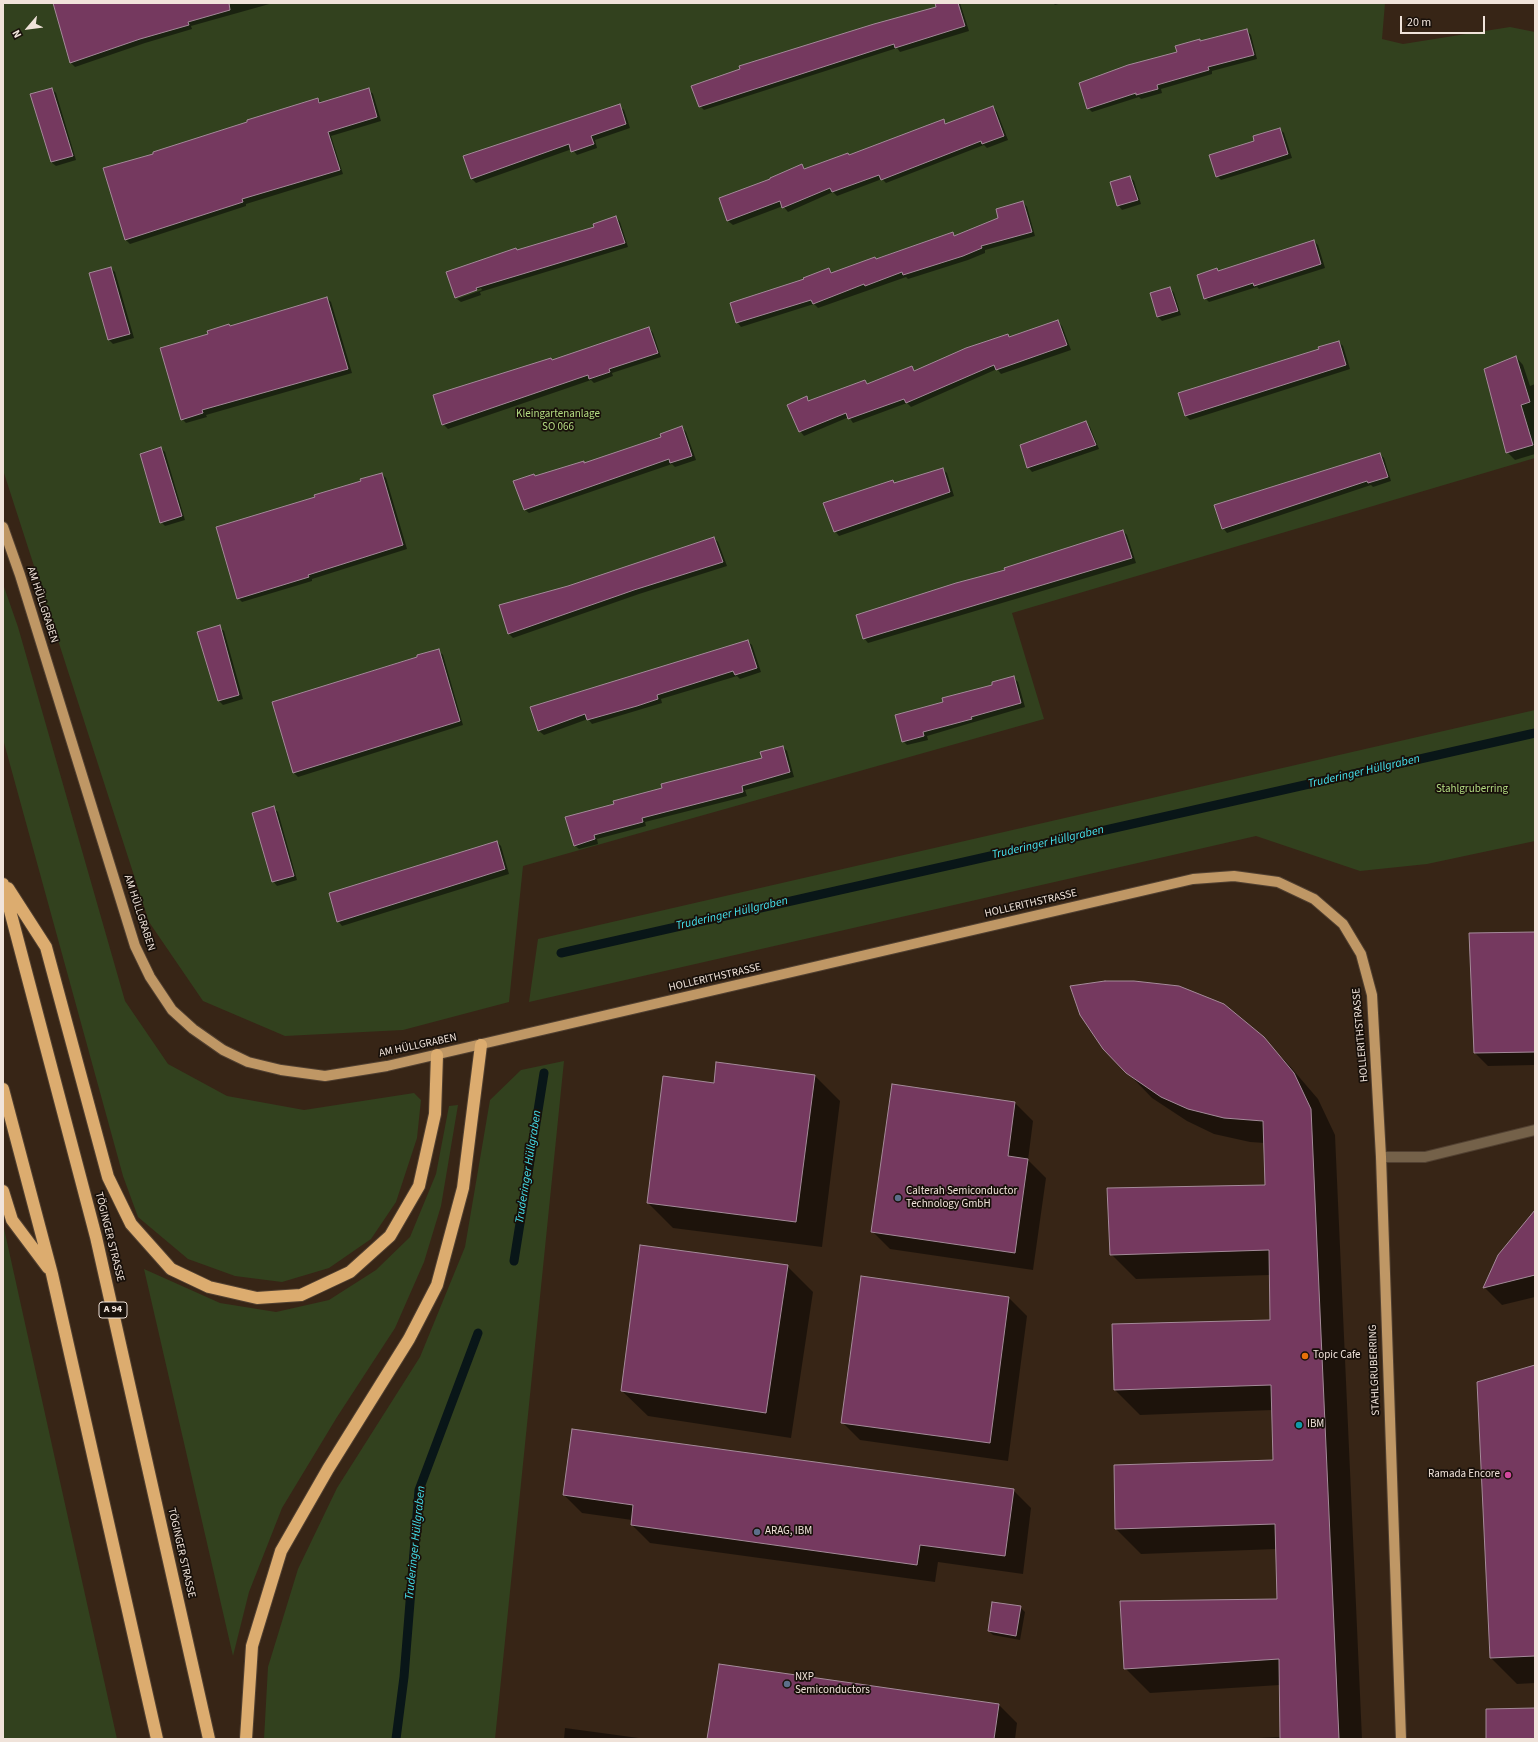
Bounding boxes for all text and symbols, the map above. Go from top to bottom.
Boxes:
north arrow [8,8,48,48]
scale bar [1402,8,1487,34]
text: 20 m [1407,14,1431,31]
text: N [9,27,25,41]
park label: Kleingartenanlage SO 066 [516,408,600,434]
street label: AM HÜLLGRABEN [23,565,61,645]
water label: Truderinger Hüllgraben [1307,752,1421,792]
park label: Stahlgruberring [1436,783,1508,797]
water label: Truderinger Hüllgraben [991,823,1105,863]
street label: AM HÜLLGRABEN [120,873,158,953]
street label: HOLLERITHSTRASSE [984,887,1078,921]
water label: Truderinger Hüllgraben [675,894,789,934]
street label: HOLLERITHSTRASSE [668,961,762,995]
street label: HOLLERITHSTRASSE [1350,987,1372,1083]
street label: AM HÜLLGRABEN [378,1031,458,1061]
water label: Truderinger Hüllgraben [513,1109,545,1225]
place label: Calterah Semiconductor Technology GmbH [906,1185,1017,1211]
street label: TÖGINGER STRASSE [91,1191,127,1283]
marker: Calterah Semiconductor Technology GmbH [893,1193,903,1203]
road number: A 94 [99,1302,127,1318]
street label: STAHLGRUBERRING [1367,1324,1383,1416]
place label: Topic Cafe [1313,1349,1361,1363]
marker: Topic Cafe [1300,1351,1310,1361]
place label: IBM [1307,1418,1324,1432]
marker: IBM [1294,1420,1304,1430]
place label: Ramada Encore [1428,1468,1500,1482]
marker: Ramada Encore [1503,1470,1513,1480]
water label: Truderinger Hüllgraben [403,1485,429,1601]
street label: TÖGINGER STRASSE [164,1507,198,1599]
place label: ARAG, IBM [765,1525,812,1539]
marker: ARAG, IBM [752,1527,762,1537]
place label: NXP Semiconductors [795,1671,870,1697]
marker: NXP Semiconductors [782,1679,792,1689]

